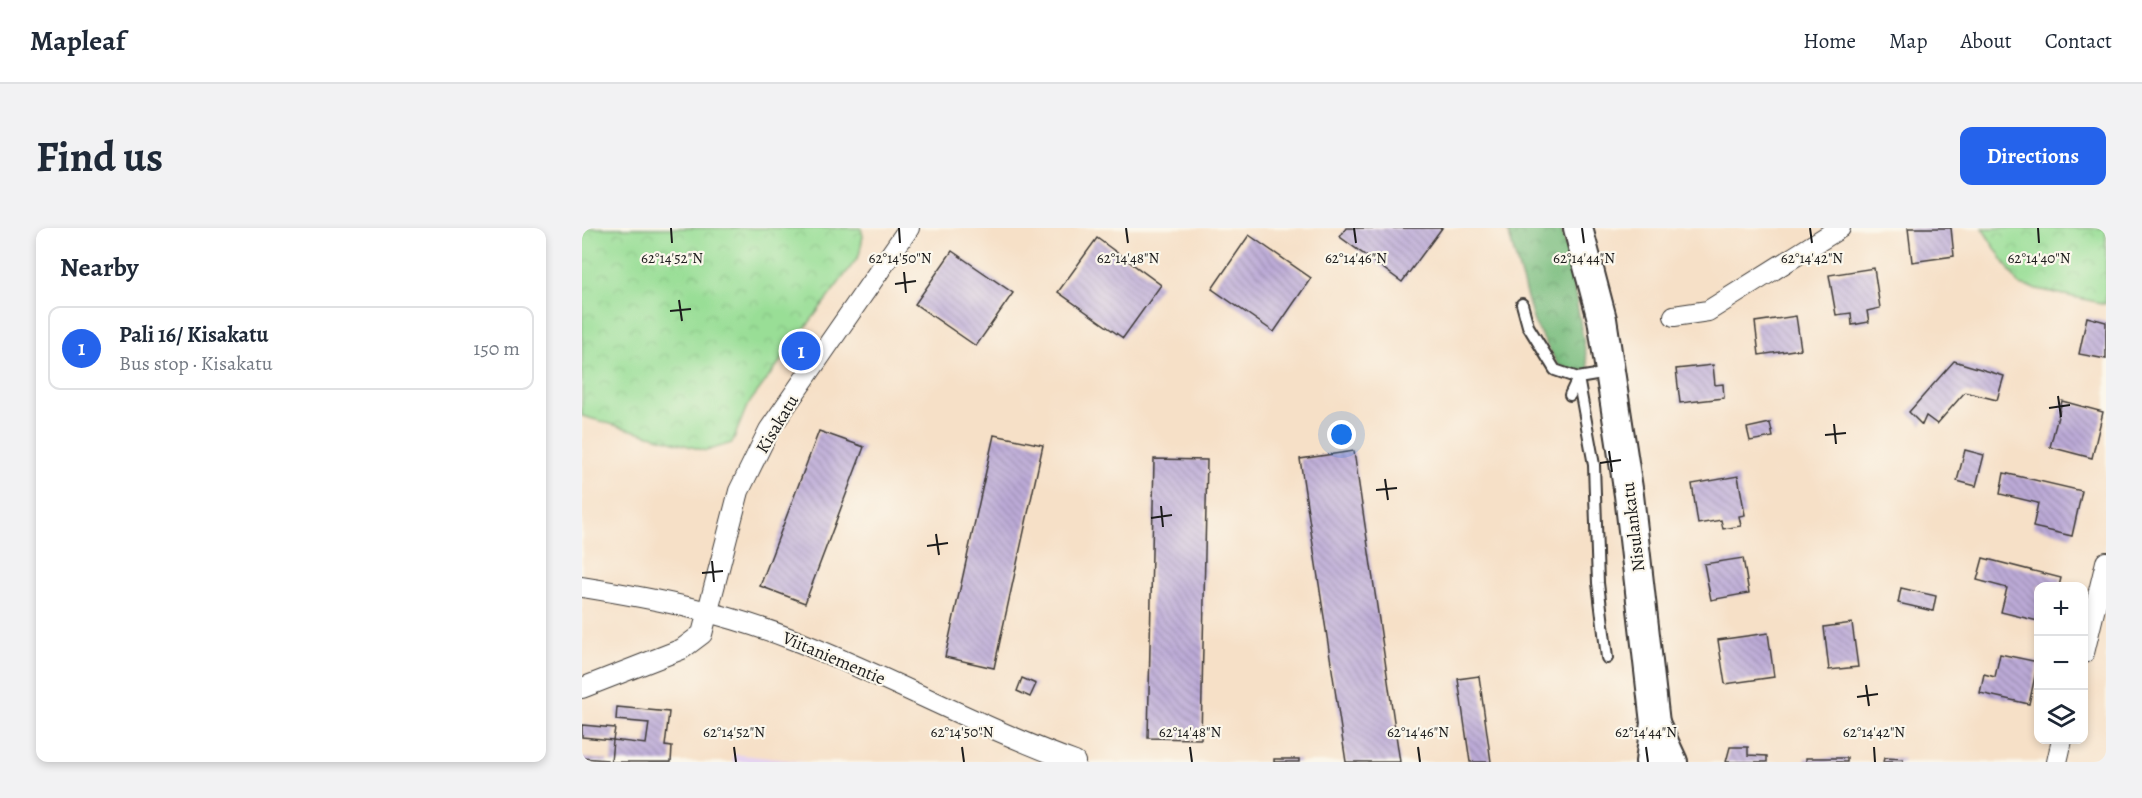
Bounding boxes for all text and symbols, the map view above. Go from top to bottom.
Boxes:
text: Mapleaf [30,22,125,60]
text: Home [1803,27,1856,55]
text: Map [1889,27,1927,55]
text: About [1960,27,2012,55]
text: Contact [2045,27,2112,55]
button: Directions [1960,127,2106,185]
text: Find us [36,128,163,185]
text: 62°14'52"N [641,248,703,268]
text: 62°14'50"N [869,248,932,268]
text: 62°14'48"N [1097,248,1159,268]
text: 62°14'46"N [1325,248,1387,268]
text: 62°14'44"N [1553,248,1615,268]
text: 62°14'42"N [1781,248,1843,268]
text: 62°14'40"N [2007,248,2071,268]
text: Nearby [60,250,139,285]
text: Pali 16/ Kisakatu [119,320,268,350]
pin: 1 [782,328,820,374]
text: 1 [78,335,85,362]
text: 150 m [473,335,520,362]
text: Bus stop · Kisakatu [119,350,273,377]
street label: Kisakatu [750,390,804,458]
your location [1327,420,1356,449]
street label: Nisulankatu [1616,481,1650,573]
map controls [2034,582,2088,744]
button: + [2034,582,2088,636]
street label: Viitaniementie [778,625,889,690]
button: − [2034,636,2088,690]
button: layers [2034,690,2088,744]
text: 62°14'52"N [703,722,765,742]
text: 62°14'50"N [931,722,994,742]
text: 62°14'48"N [1159,722,1221,742]
text: 62°14'46"N [1387,722,1449,742]
text: 62°14'44"N [1615,722,1677,742]
text: 62°14'42"N [1843,722,1905,742]

